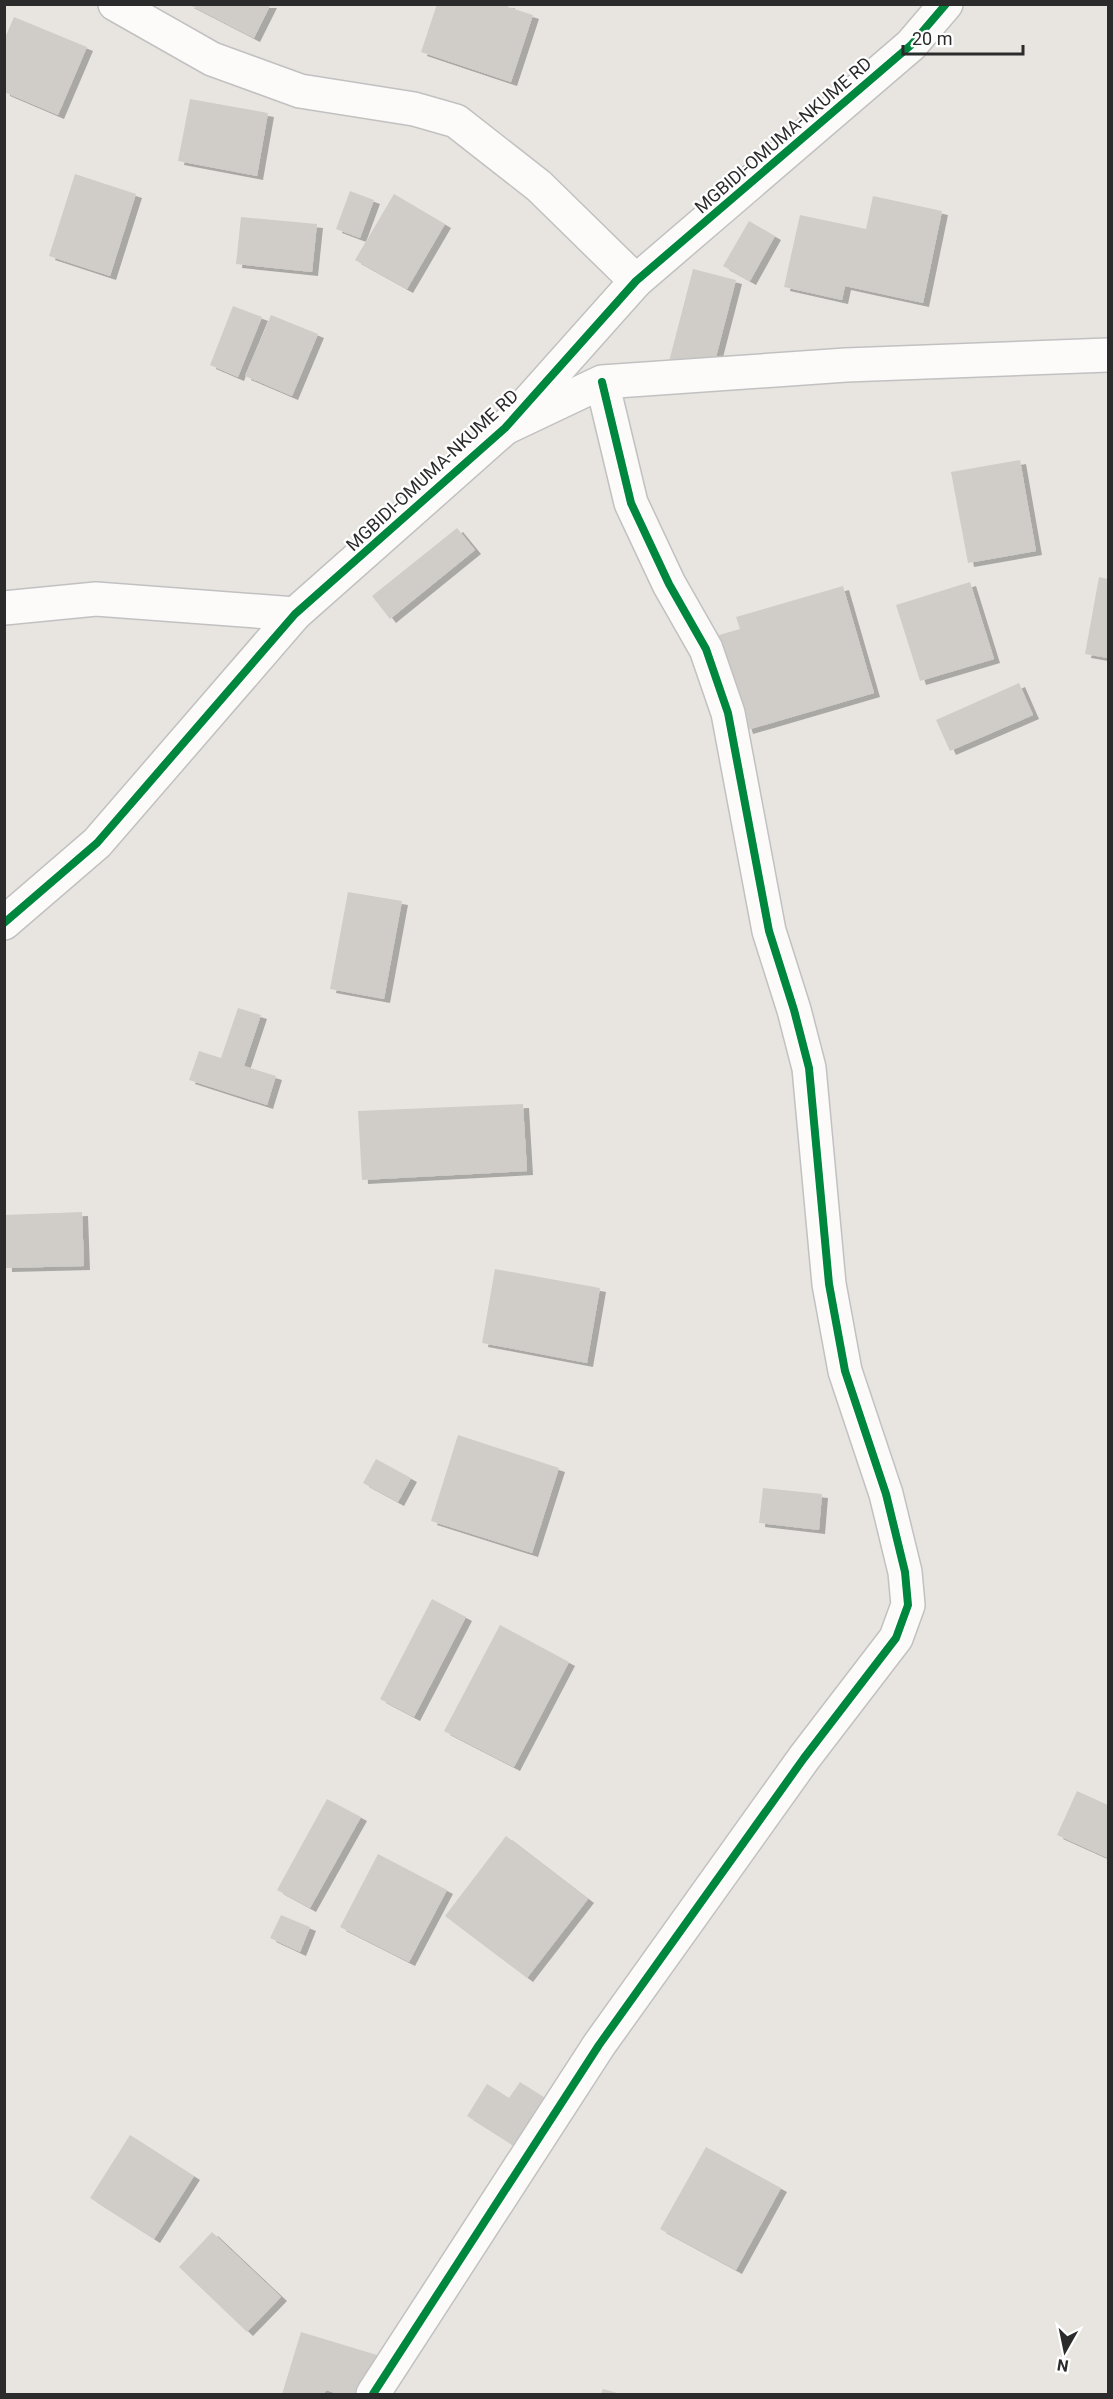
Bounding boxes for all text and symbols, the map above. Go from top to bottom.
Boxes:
scale bar [903,18,1023,56]
text: 20 m [912,28,952,49]
street label: MGBIDI-OMUMA-NKUME RD [690,53,876,217]
street label: MGBIDI-OMUMA-NKUME RD [342,385,522,555]
north arrow [1035,2321,1095,2381]
text: N [1056,2355,1070,2376]

